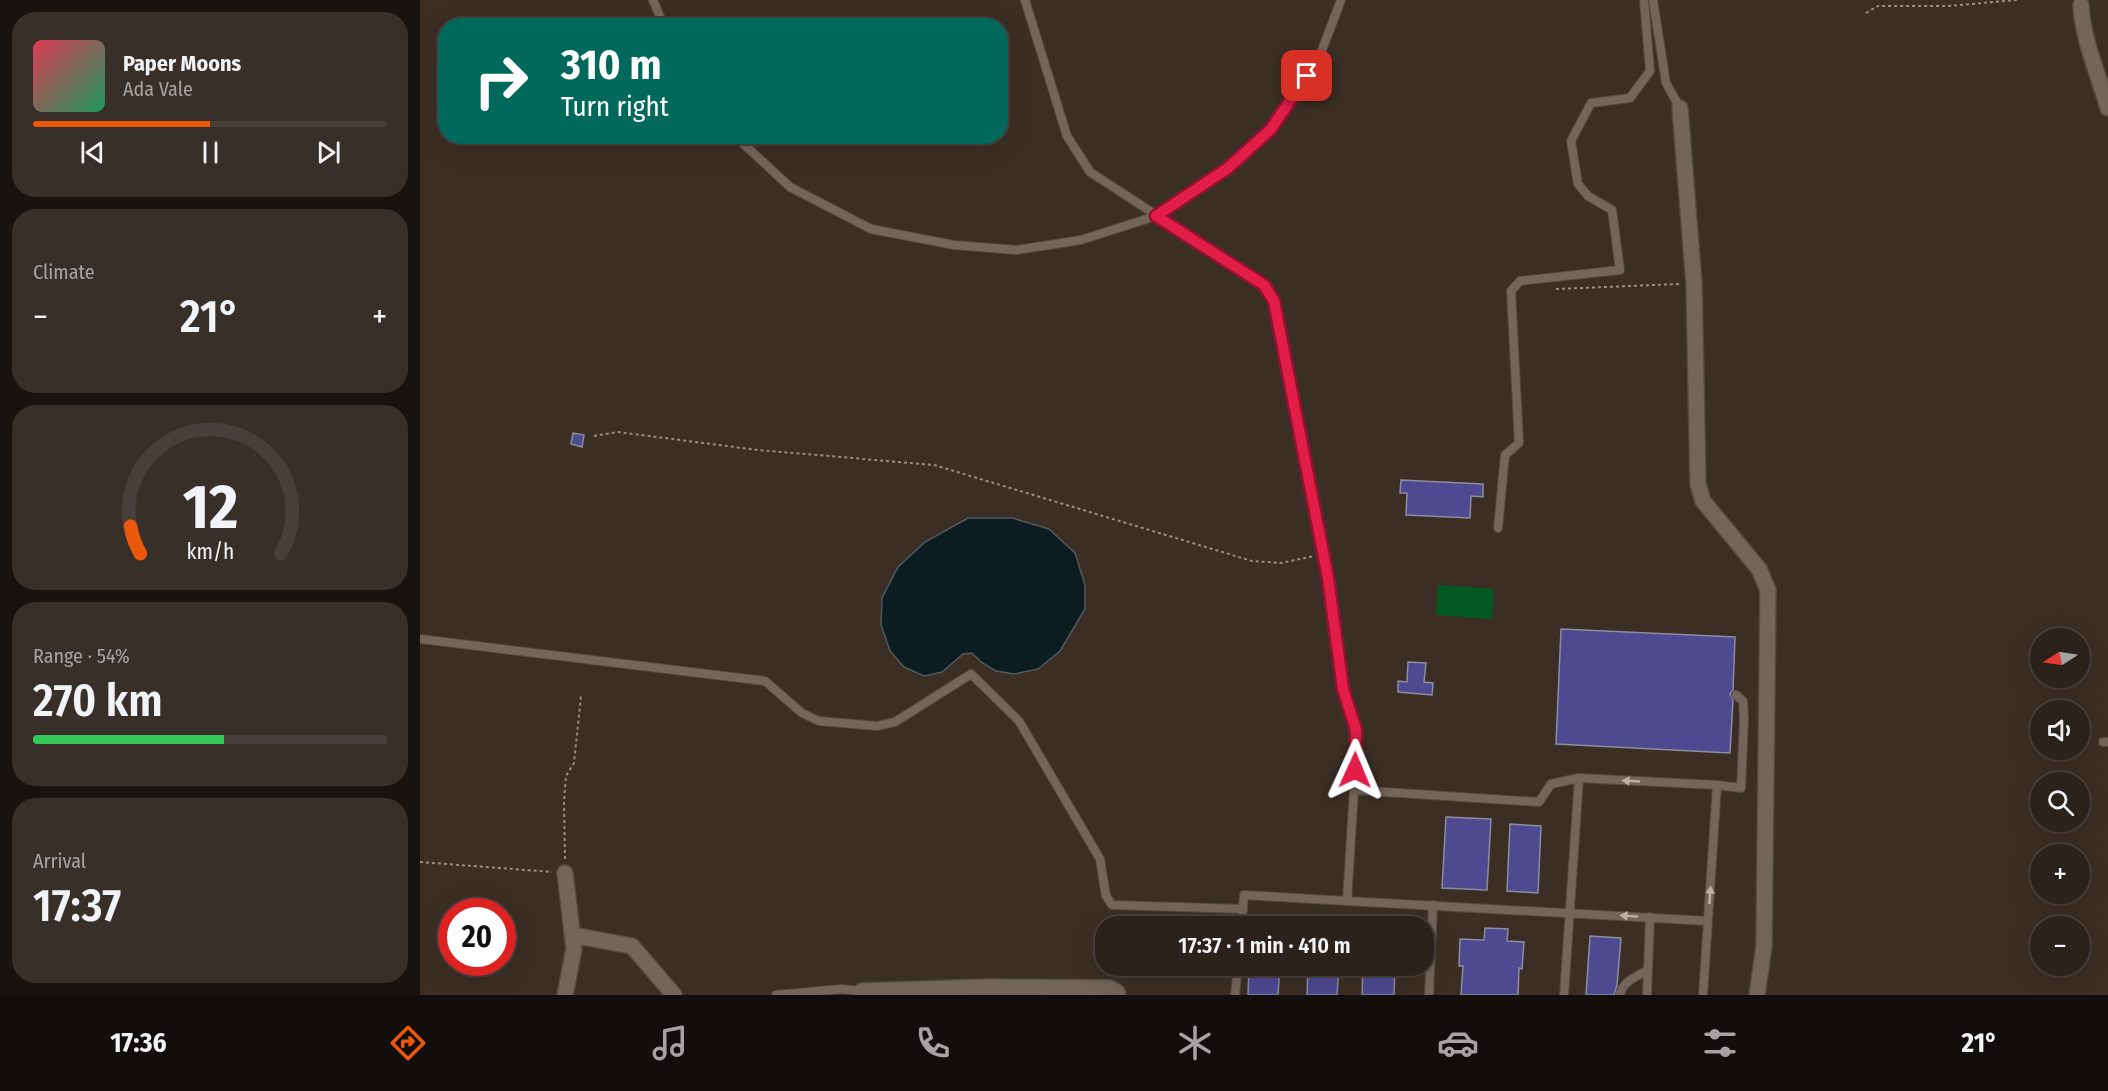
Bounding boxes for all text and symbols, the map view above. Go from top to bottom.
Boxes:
text: 310 m [561,40,662,90]
icon: right [462,42,540,120]
text: Paper Moons [123,50,241,77]
pin [1281,50,1332,101]
icon: arrive [1290,59,1323,92]
text: Ada Vale [123,77,193,101]
text: Turn right [561,91,669,123]
icon: previous [76,136,109,169]
icon: pause [194,136,227,169]
icon: next [312,136,345,169]
text: Climate [33,260,95,284]
text: 21° [180,290,240,344]
text: − [33,297,48,337]
text: + [372,297,387,337]
text: 12 [182,471,238,546]
text: km/h [186,540,234,566]
north arrow [2030,628,2090,688]
map controls [2030,628,2090,976]
text: Range · 54% [33,644,130,668]
text: 270 km [33,674,163,728]
button: sound [2030,700,2090,760]
position arrow [1323,738,1387,802]
button: search [2030,772,2090,832]
one-way arrow [1622,776,1641,785]
button: + [2030,844,2090,904]
text: Arrival [33,849,86,873]
text: 17:37 [33,879,121,933]
one-way arrow [1705,885,1714,904]
speed limit sign: 20 [438,898,516,976]
one-way arrow [1619,911,1638,920]
button: − [2030,916,2090,976]
text: 17:37 · 1 min · 410 m [1178,932,1351,959]
icon: directions [387,1022,429,1064]
icon: music [649,1022,691,1064]
icon: phone [912,1022,954,1064]
icon: climate [1174,1022,1216,1064]
icon: car [1437,1022,1479,1064]
icon: filters [1699,1022,1741,1064]
text: 17:36 [110,1027,167,1059]
text: 21° [1962,1027,1998,1059]

